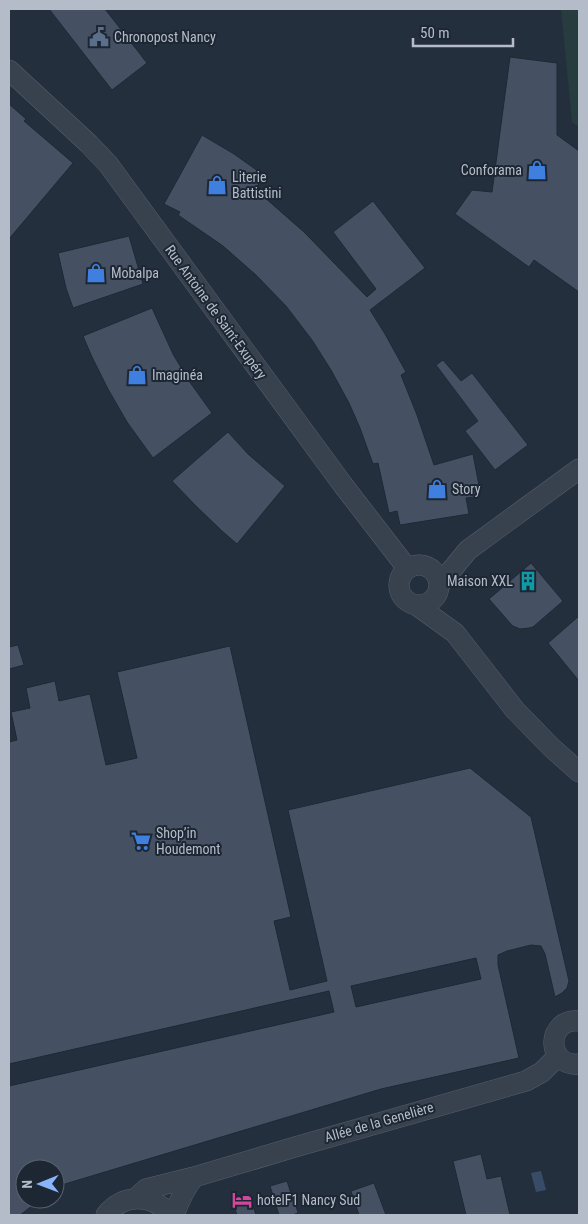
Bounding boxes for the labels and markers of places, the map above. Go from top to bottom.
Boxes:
public building icon: Chronopost Nancy [88,26,110,48]
place label: Chronopost Nancy [114,29,216,45]
shop icon: Conforama [526,159,548,181]
place label: Conforama [461,162,522,178]
place label: Literie Battistini [232,169,282,201]
shop icon: Literie Battistini [206,174,228,196]
shop icon: Mobalpa [85,262,107,284]
place label: Mobalpa [111,265,159,281]
shop icon: Imaginéa [126,364,148,386]
place label: Imaginéa [152,367,203,383]
shop icon: Story [426,478,448,500]
place label: Story [452,481,481,497]
building icon: Maison XXL [517,570,539,592]
place label: Maison XXL [447,573,513,589]
place label: Shop’in Houdemont [156,825,220,857]
supermarket icon: Shop’in Houdemont [130,830,152,852]
hotel icon: hotelF1 Nancy Sud [231,1189,253,1211]
place label: hotelF1 Nancy Sud [257,1192,360,1208]

